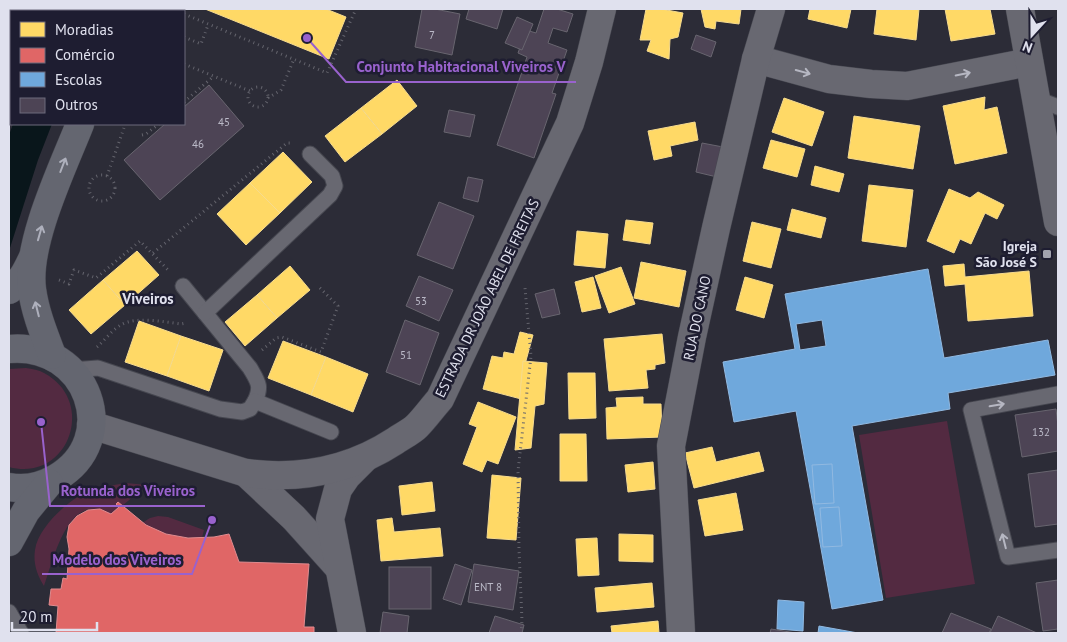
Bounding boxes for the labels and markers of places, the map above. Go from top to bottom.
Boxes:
callout: Conjunto Habitacional Viveiros V [346,52,576,82]
place label: Igreja São José S [975,237,1037,271]
marker: Igreja São José S [1041,248,1053,260]
callout: Rotunda dos Viveiros [50,476,205,506]
callout: Modelo dos Viveiros [42,544,192,574]

